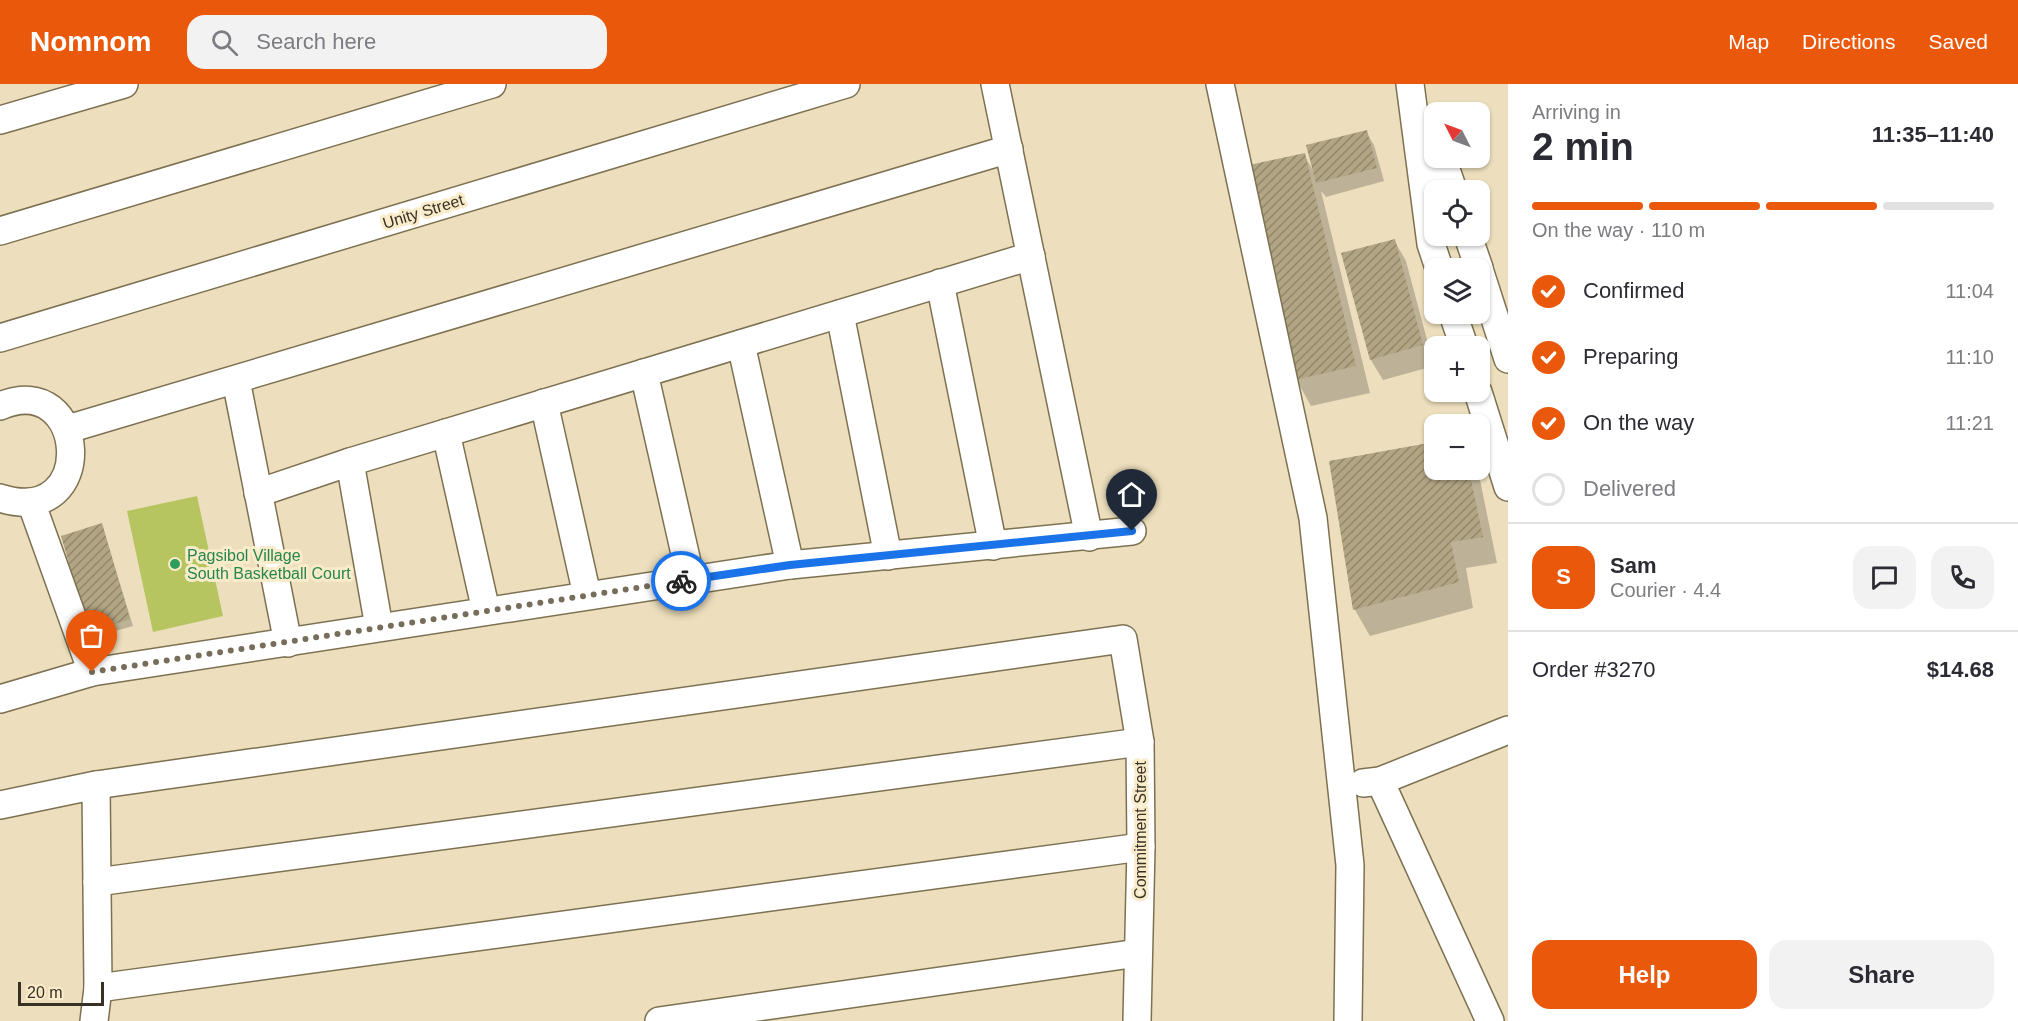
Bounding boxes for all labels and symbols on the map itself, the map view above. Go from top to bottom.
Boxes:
north arrow [1424,102,1490,168]
street label: Unity Street [381,191,466,232]
pin [1106,469,1157,531]
place label: Pagsibol Village South Basketball Court [187,547,351,582]
courier [651,551,711,611]
marker: Pagsibol Village South Basketball Court [168,557,182,571]
pin [66,610,117,672]
street label: Commitment Street [1132,761,1149,899]
scale bar [18,979,104,1006]

